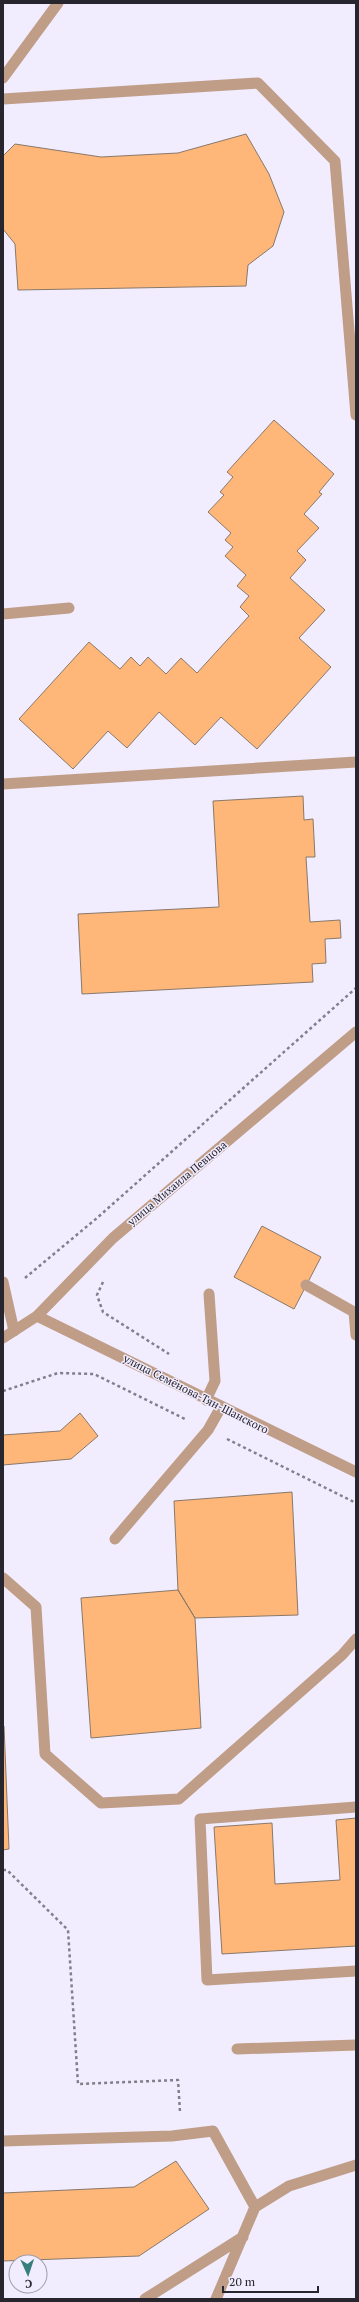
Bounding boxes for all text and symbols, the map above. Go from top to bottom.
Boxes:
street label: улица Михаила Певцова [124,1137,230,1229]
street label: улица Семёнова-Тян-Шанского [120,1351,271,1437]
north arrow [8,2254,48,2294]
scale bar [223,2268,318,2294]
text: 20 m [229,2274,256,2289]
text: С [25,2277,32,2291]

